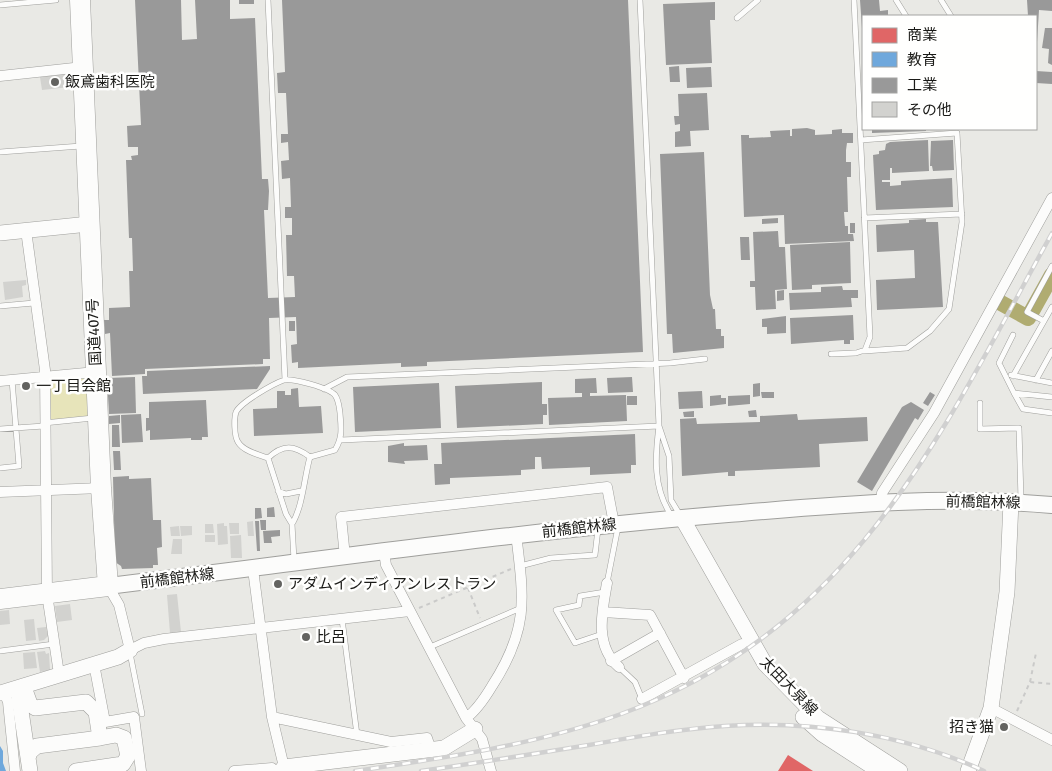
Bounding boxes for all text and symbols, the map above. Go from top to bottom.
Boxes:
legend [862,15,1037,130]
text: 商業 [907,26,937,44]
text: 教育 [907,51,937,69]
place label: 飯鳶歯科医院 [65,73,155,91]
marker: 飯鳶歯科医院 [49,76,61,88]
text: 工業 [907,76,937,94]
text: その他 [907,101,952,119]
street label: 国道407号 [83,298,105,366]
place label: 一丁目会館 [36,377,111,395]
marker: 一丁目会館 [20,380,32,392]
street label: 前橋館林線 [945,492,1021,512]
street label: 前橋館林線 [541,515,617,541]
street label: 前橋館林線 [139,564,215,592]
place label: アダムインディアンレストラン [288,575,496,593]
marker: アダムインディアンレストラン [272,578,284,590]
place label: 比呂 [316,628,346,646]
marker: 比呂 [300,631,312,643]
street label: 太田大泉線 [756,653,822,719]
place label: 招き猫 [949,718,994,736]
marker: 招き猫 [998,721,1010,733]

